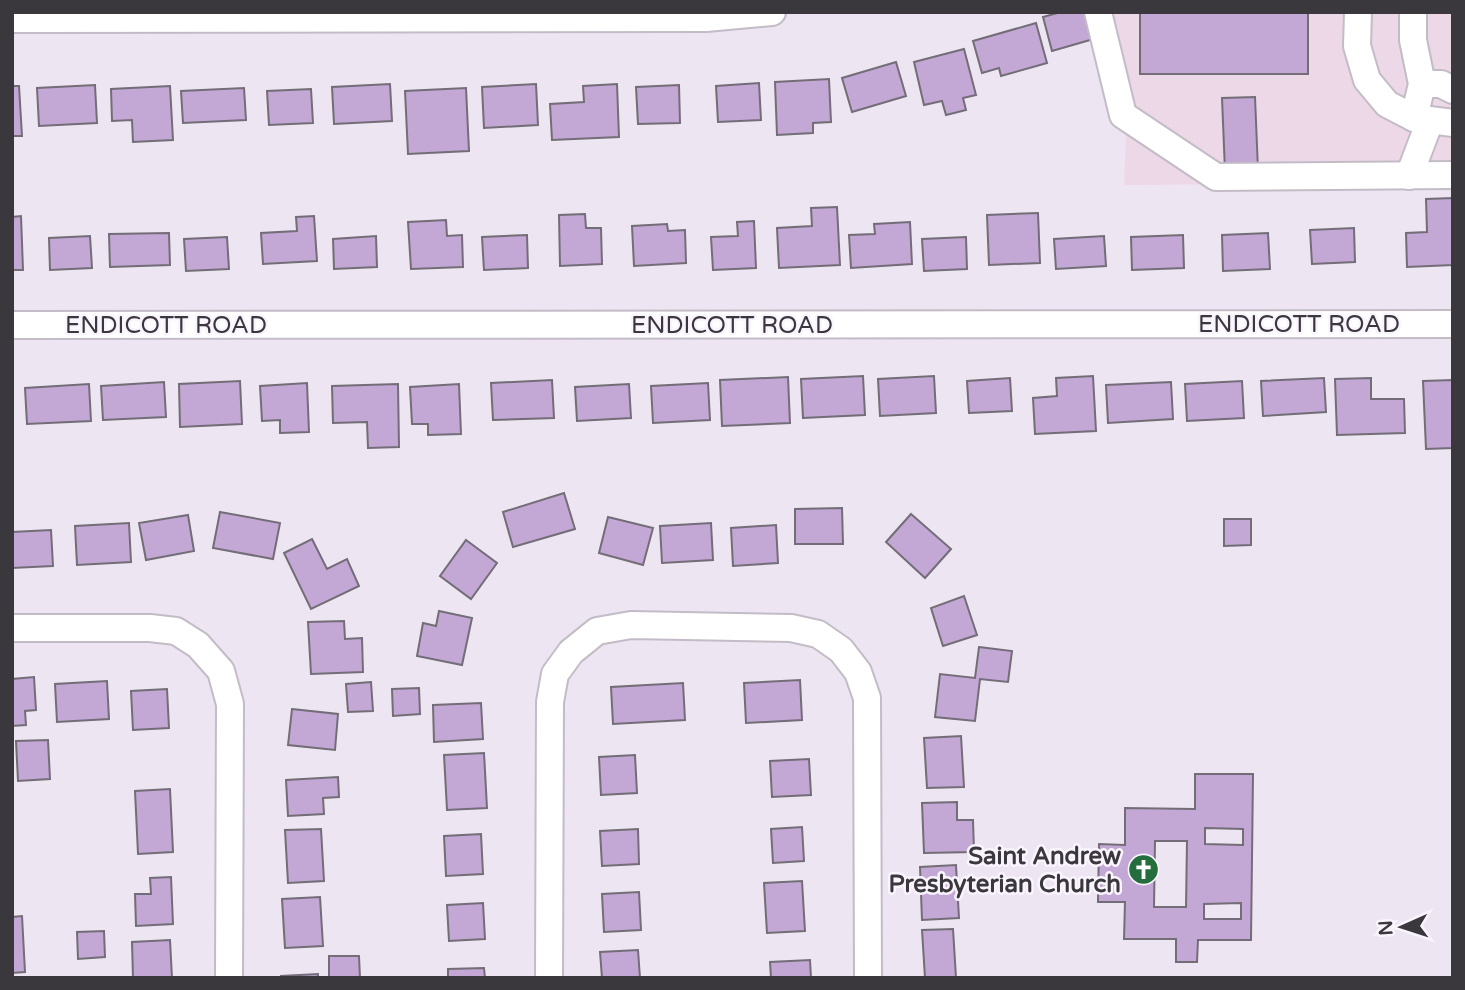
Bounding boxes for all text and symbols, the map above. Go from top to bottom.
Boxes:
street label: ENDICOTT ROAD [1198,310,1400,339]
street label: ENDICOTT ROAD [65,311,267,340]
street label: ENDICOTT ROAD [631,311,833,340]
place label: Saint Andrew Presbyterian Church [889,842,1121,899]
church icon: Saint Andrew Presbyterian Church [1127,853,1161,887]
north arrow [1367,892,1437,962]
text: N [1375,920,1397,936]

